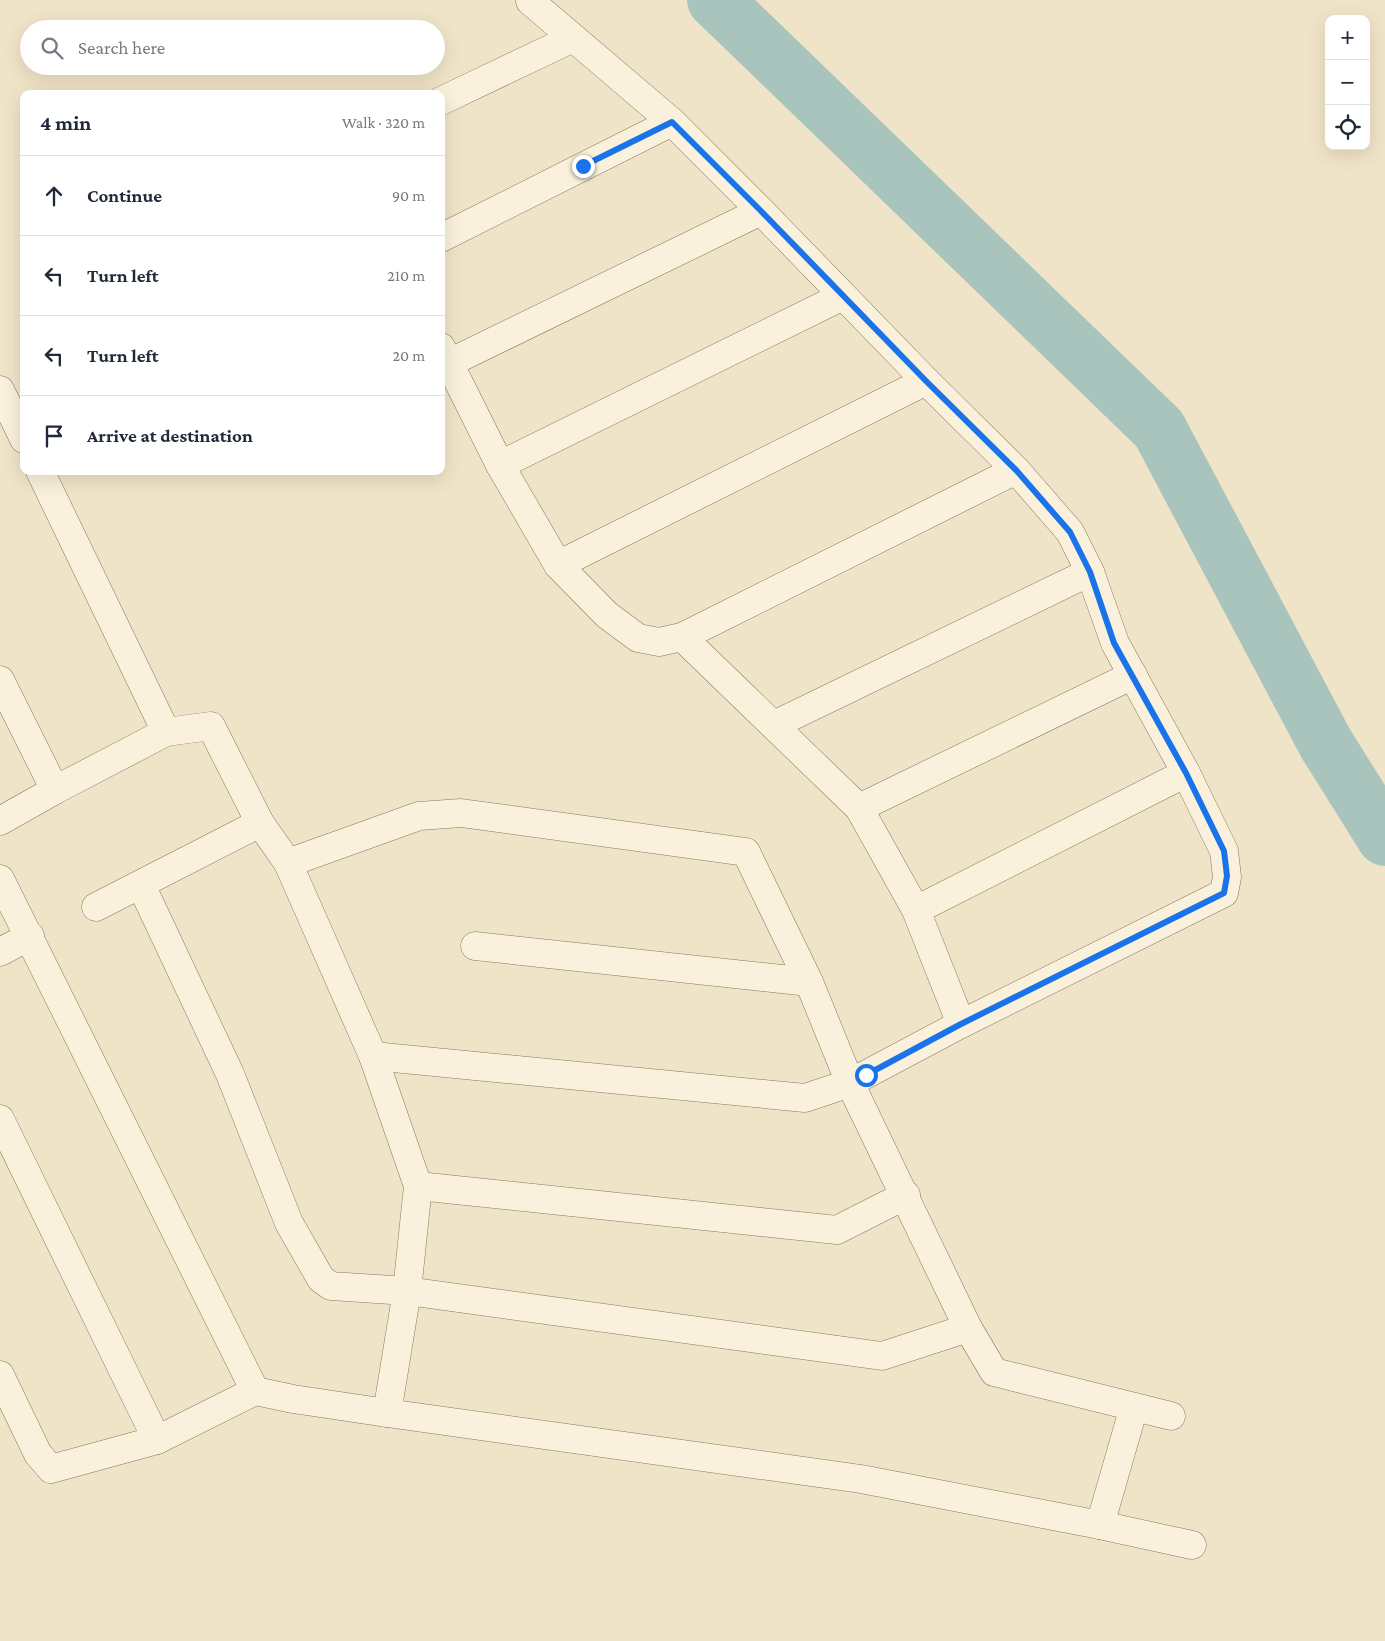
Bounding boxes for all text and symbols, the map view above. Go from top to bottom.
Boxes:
map controls [1325,15,1370,150]
button: + [1325,15,1370,60]
search box [20,20,445,75]
icon: search [38,34,66,62]
text: Search here [78,37,165,58]
button: − [1325,60,1370,105]
button: locate [1325,105,1370,150]
text: 4 min [40,111,91,135]
text: Walk · 320 m [342,114,425,131]
route end [572,155,595,178]
icon: ahead [40,182,68,210]
text: Continue [87,185,162,206]
text: 90 m [392,187,425,204]
icon: left [40,262,68,290]
text: Turn left [87,265,159,286]
text: 210 m [387,267,425,284]
icon: left [40,342,68,370]
text: Turn left [87,345,159,366]
text: 20 m [392,347,425,364]
icon: arrive [40,422,68,450]
text: Arrive at destination [87,425,253,446]
route start [855,1064,878,1087]

